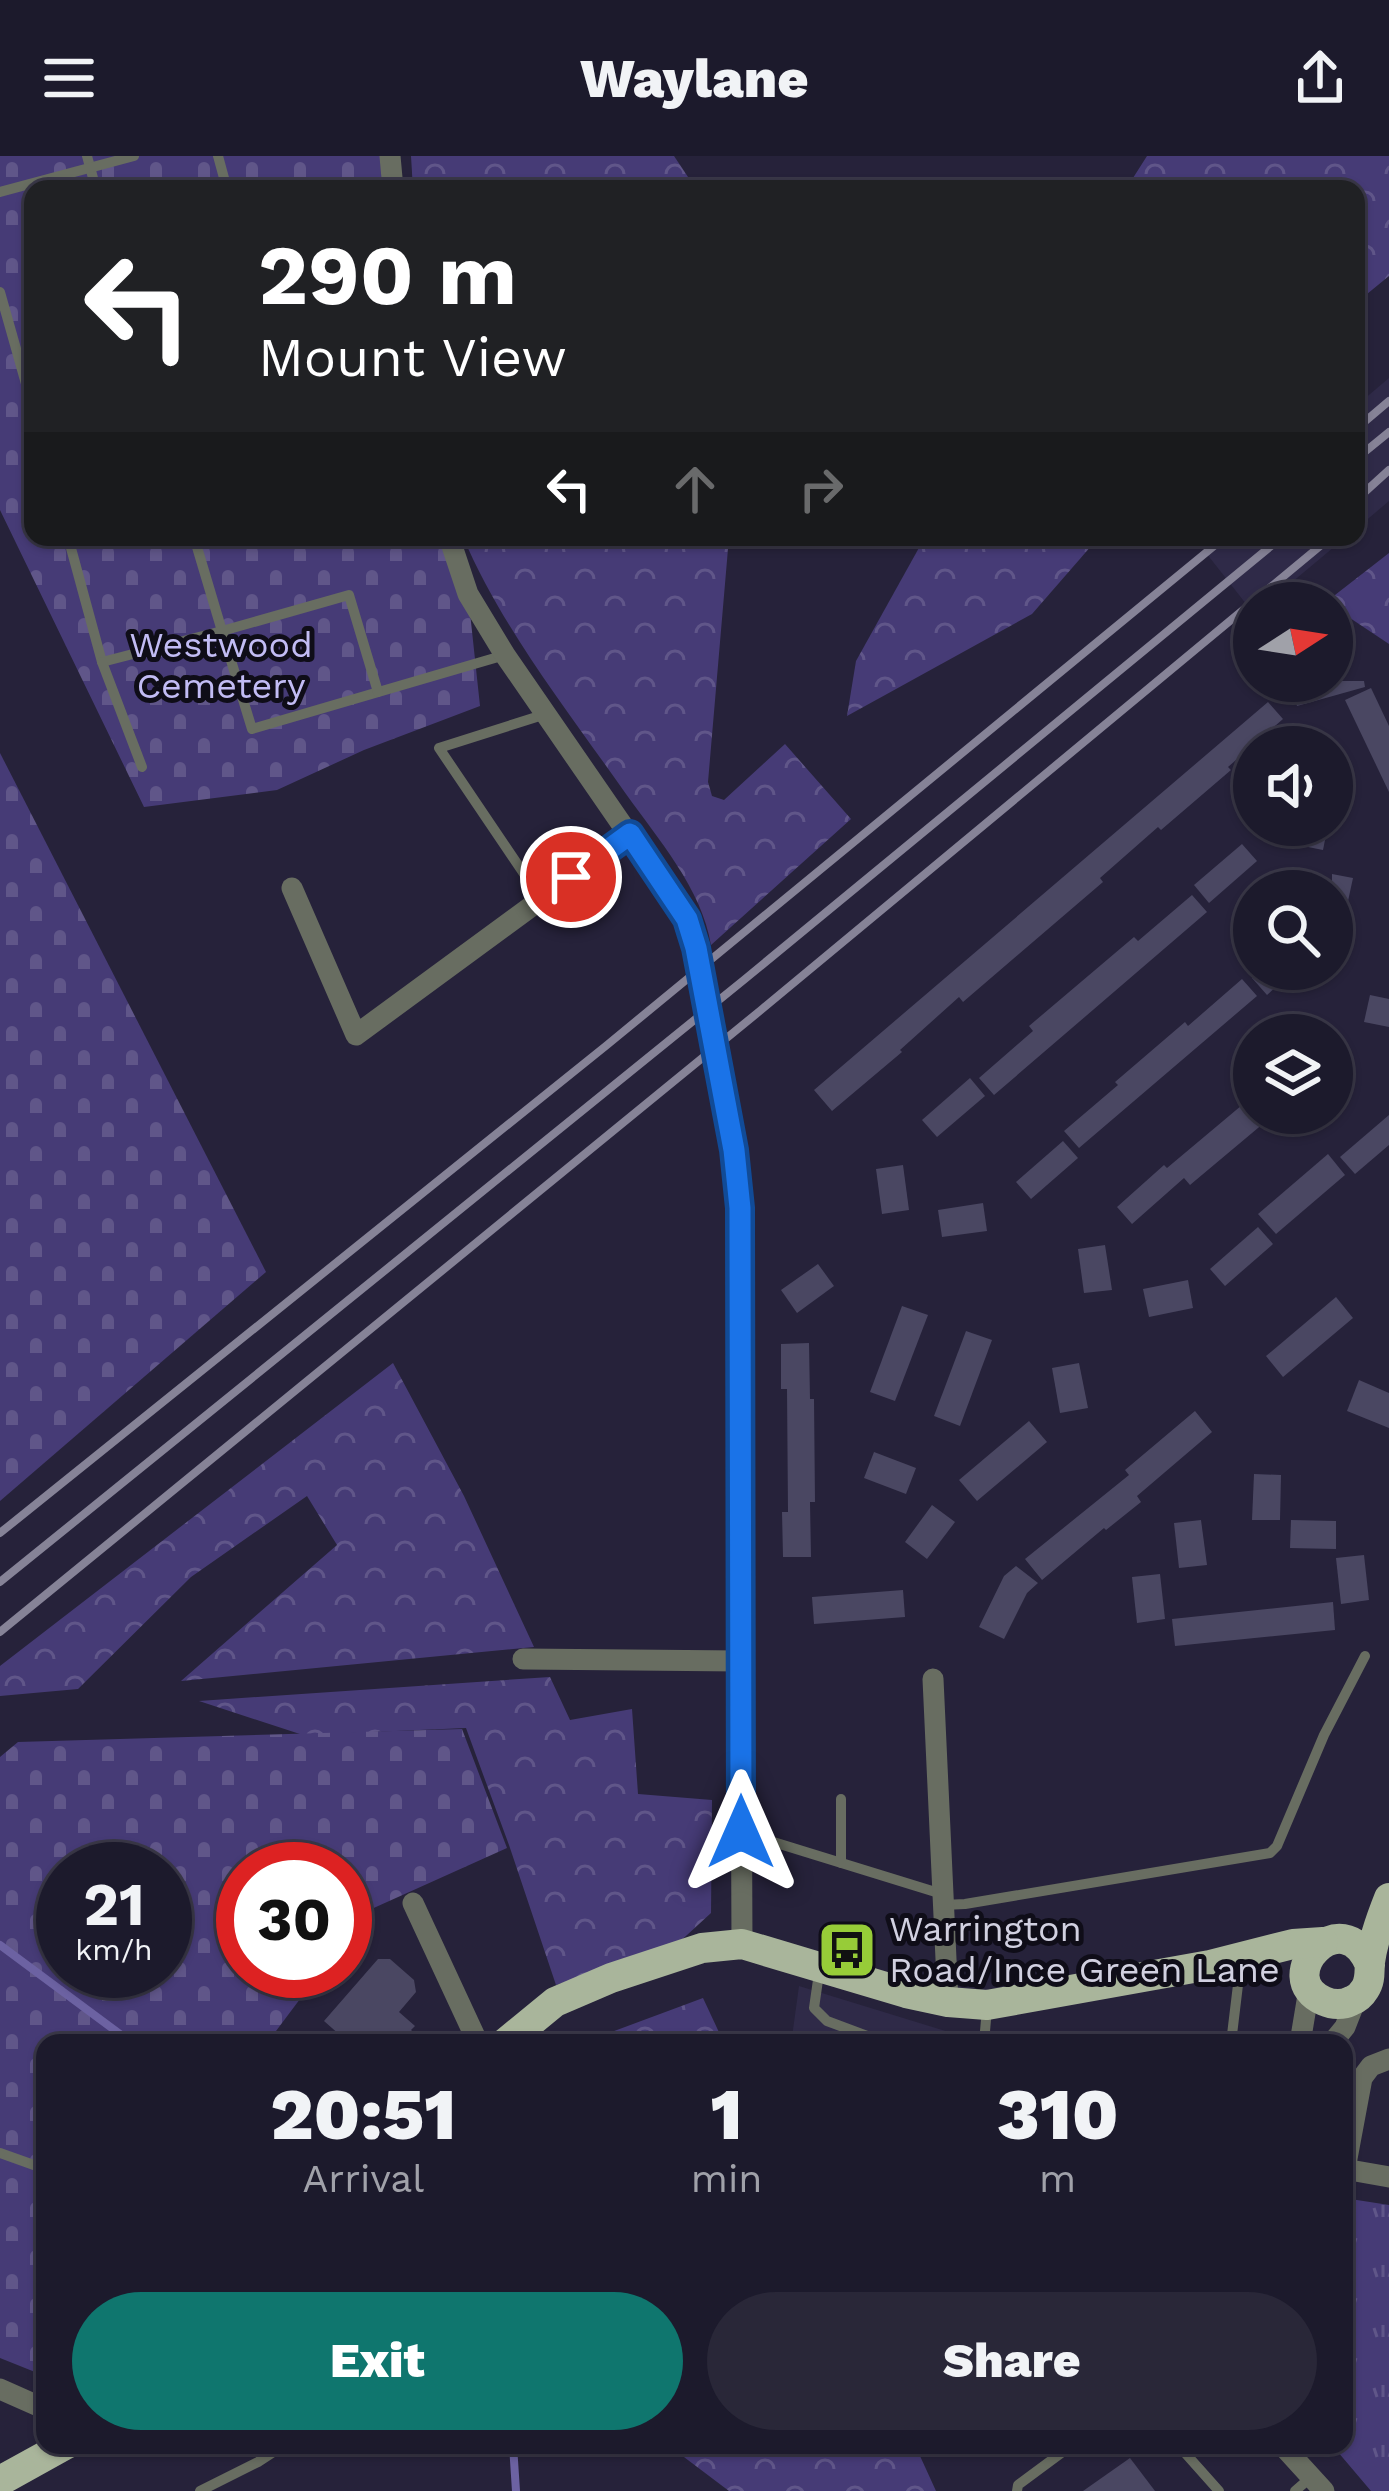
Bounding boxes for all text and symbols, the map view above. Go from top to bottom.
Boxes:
icon: menu [36,45,102,111]
icon: share [1287,45,1353,111]
text: Waylane [580,47,809,110]
text: 290 m [258,226,517,324]
icon: left [60,228,216,384]
text: Mount View [258,326,567,389]
icon: left [536,456,602,522]
icon: ahead [662,456,728,522]
icon: right [788,456,854,522]
north arrow [1233,582,1353,702]
map controls [1233,582,1353,1134]
park label: Westwood Cemetery [129,624,313,707]
button: sound [1233,726,1353,846]
pin [520,826,622,928]
icon: arrive [538,844,604,910]
button: search [1233,870,1353,990]
button: layers [1233,1014,1353,1134]
position arrow [678,1769,804,1895]
speed limit sign: 30 [216,1842,372,1998]
text: 21 [83,1869,145,1940]
place label: Warrington Road/Ince Green Lane [889,1908,1280,1991]
bus stop icon: Warrington Road/Ince Green Lane [816,1919,878,1981]
text: km/h [75,1932,153,1967]
text: 20:51 [270,2072,456,2156]
text: 1 [711,2072,743,2156]
text: 310 [997,2072,1119,2156]
text: Arrival [302,2156,424,2201]
text: min [691,2156,762,2201]
text: m [1039,2156,1076,2201]
button: Exit [72,2292,683,2430]
button: Share [707,2292,1317,2430]

